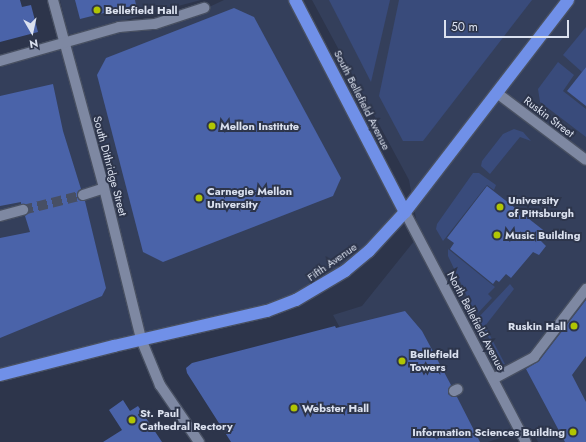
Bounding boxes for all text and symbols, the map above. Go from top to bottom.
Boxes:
place label: Bellefield Hall [105,3,178,17]
marker: Bellefield Hall [92,5,102,15]
north arrow [12,12,52,52]
scale bar [446,12,571,38]
text: 50 m [451,18,478,36]
text: N [28,35,39,52]
street label: South Bellefield Avenue [331,48,393,152]
street label: Ruskin Street [521,94,577,140]
street label: South Dithridge Street [90,115,130,217]
place label: Mellon Institute [220,119,299,133]
marker: Mellon Institute [207,121,217,131]
place label: Carnegie Mellon University [207,185,292,211]
marker: Carnegie Mellon University [194,193,204,203]
place label: University of Pittsburgh [508,194,574,220]
marker: University of Pittsburgh [495,202,505,212]
place label: Music Building [505,228,580,242]
marker: Music Building [492,230,502,240]
street label: Fifth Avenue [305,240,359,284]
street label: North Bellefield Avenue [444,269,508,373]
place label: Ruskin Hall [508,319,566,333]
marker: Ruskin Hall [569,321,579,331]
place label: Bellefield Towers [410,348,459,374]
marker: Bellefield Towers [397,356,407,366]
place label: Webster Hall [302,401,369,415]
marker: Webster Hall [289,403,299,413]
place label: St. Paul Cathedral Rectory [140,407,233,433]
marker: St. Paul Cathedral Rectory [127,415,137,425]
place label: Information Sciences Building [412,425,565,439]
marker: Information Sciences Building [568,427,578,437]

